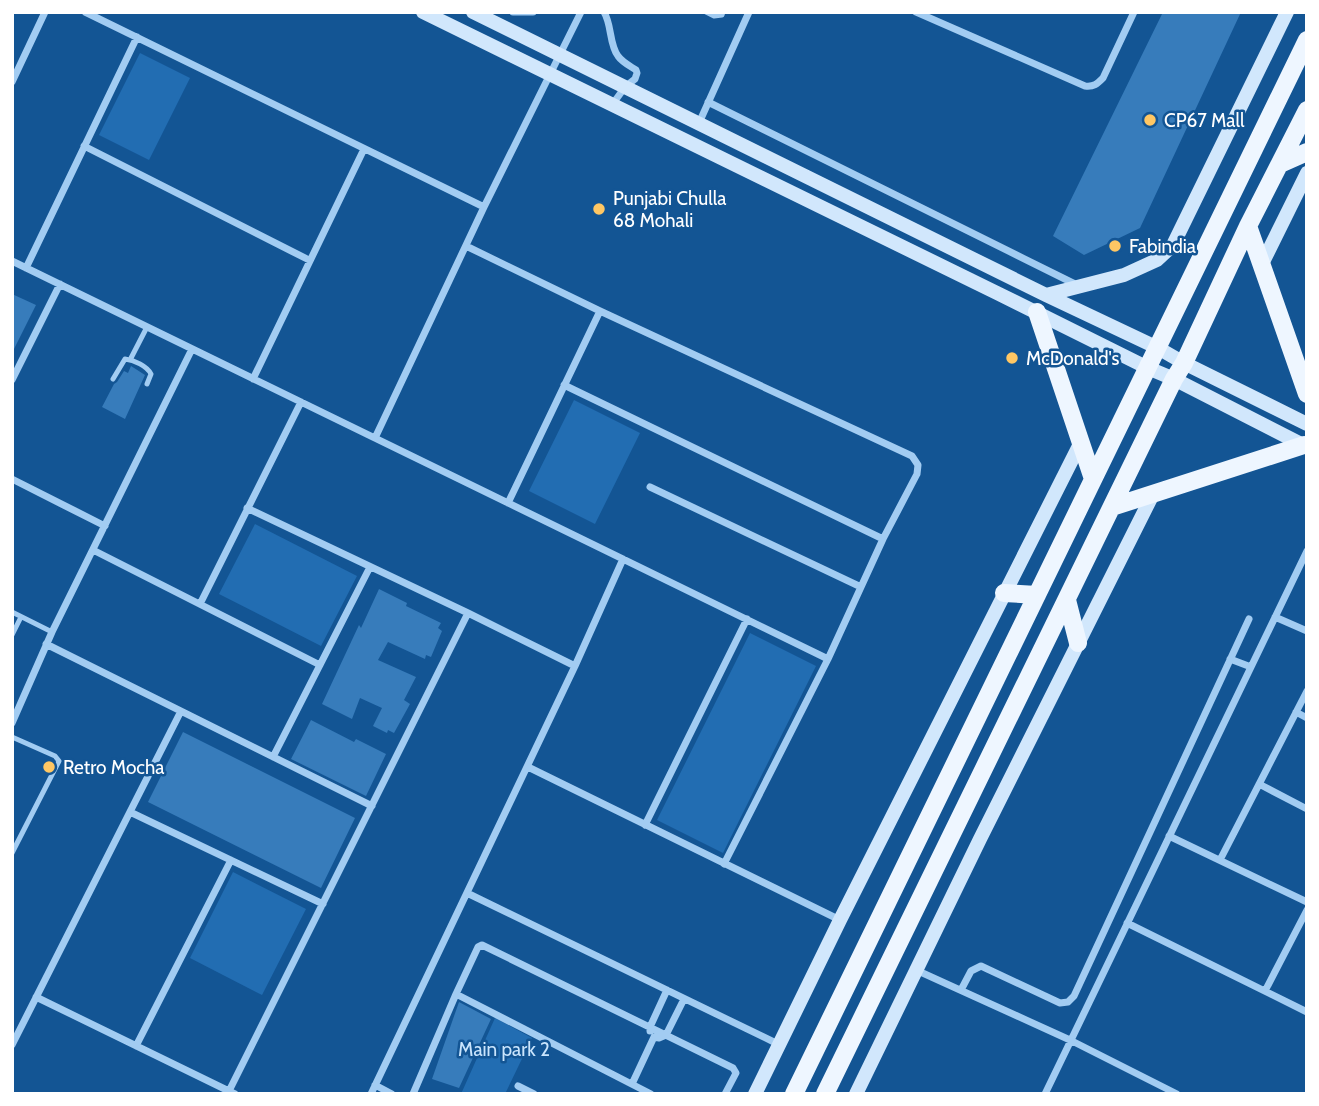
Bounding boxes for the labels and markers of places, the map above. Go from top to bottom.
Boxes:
place label: CP67 Mall [1164,109,1245,132]
marker: CP67 Mall [1142,112,1158,128]
place label: Punjabi Chulla 68 Mohali [613,187,726,232]
marker: Punjabi Chulla 68 Mohali [591,201,607,217]
place label: Fabindia [1129,235,1196,258]
marker: Fabindia [1107,238,1123,254]
place label: McDonald's [1026,347,1120,370]
marker: McDonald's [1004,350,1020,366]
place label: Retro Mocha [63,756,164,779]
marker: Retro Mocha [41,759,57,775]

